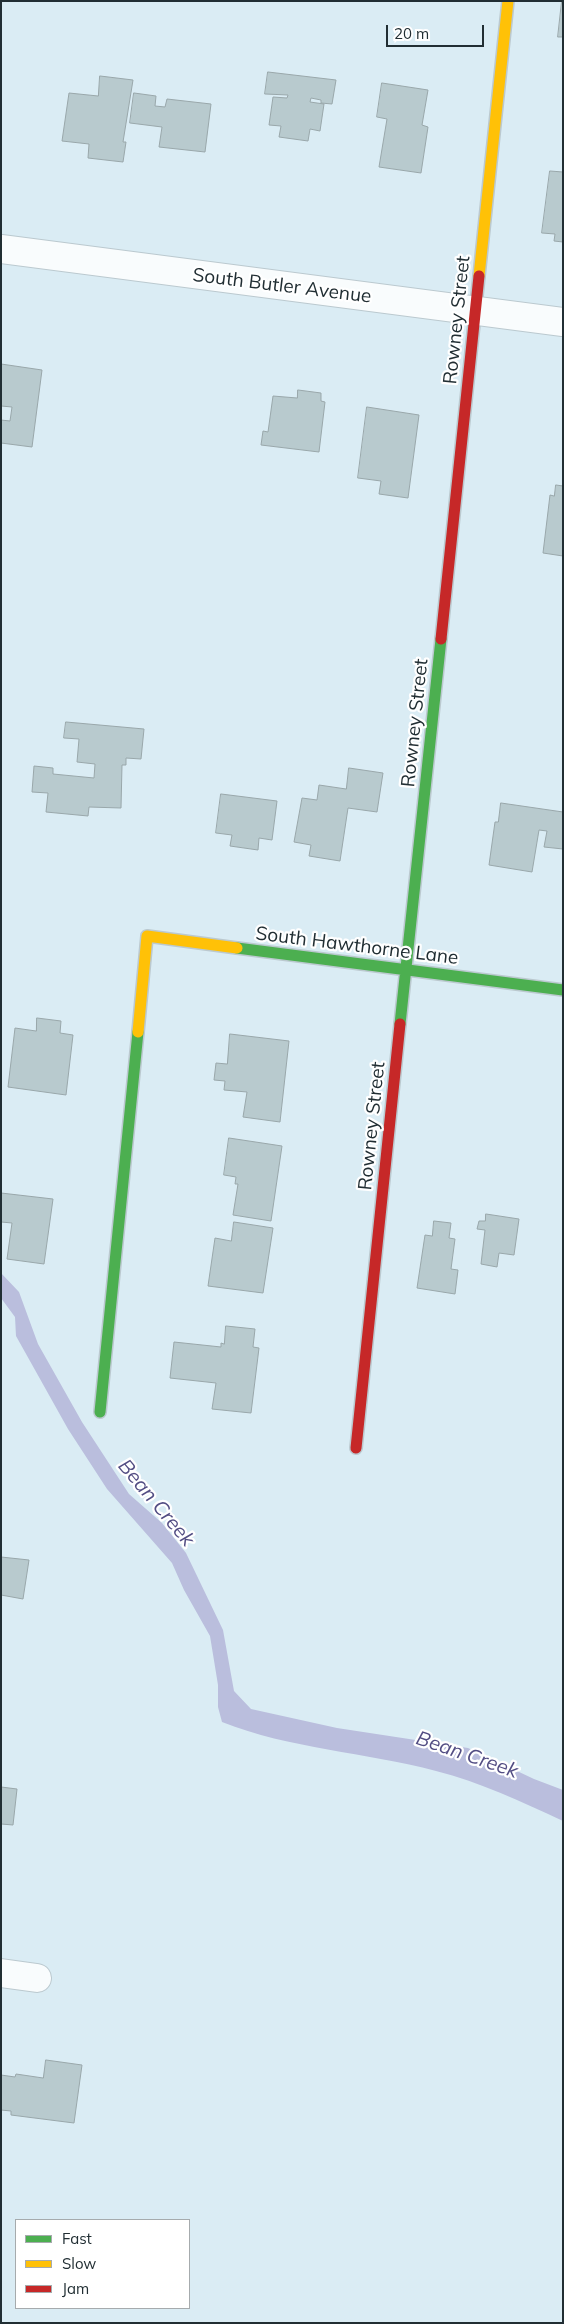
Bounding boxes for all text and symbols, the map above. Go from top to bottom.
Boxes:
scale bar [389,15,486,47]
text: 20 m [394,24,429,43]
street label: Rowney Street [439,255,475,385]
street label: South Butler Avenue [191,264,373,308]
street label: Rowney Street [397,658,433,788]
street label: South Hawthorne Lane [254,922,460,970]
street label: Rowney Street [354,1061,390,1191]
water label: Bean Creek [113,1455,199,1551]
water label: Bean Creek [413,1726,521,1784]
legend [15,2219,190,2309]
text: Fast [62,2229,92,2248]
text: Slow [62,2254,96,2273]
text: Jam [62,2279,89,2298]

